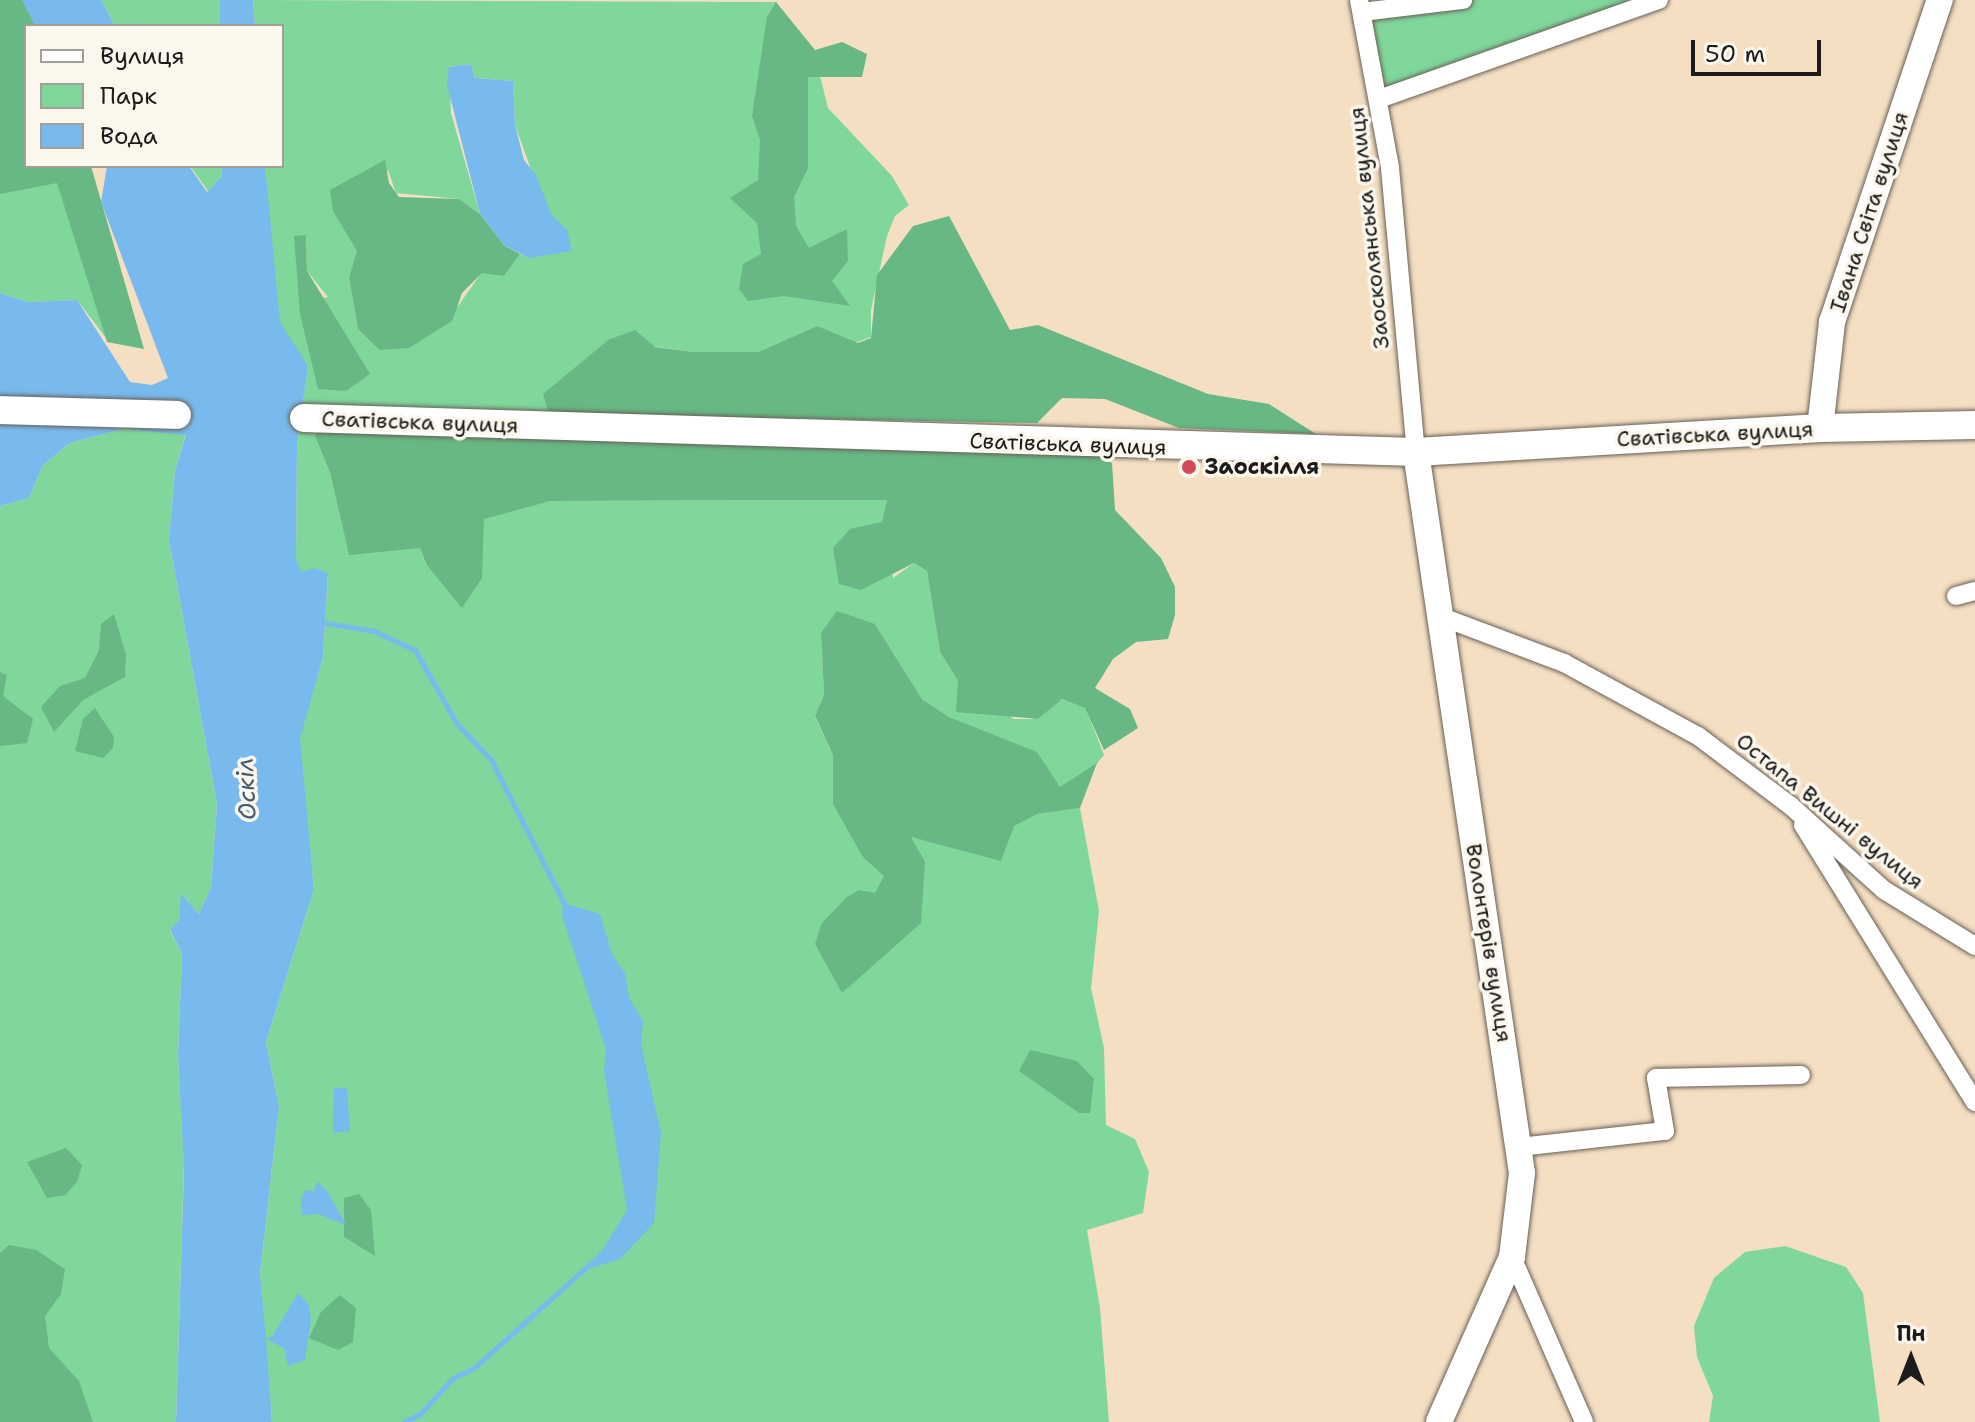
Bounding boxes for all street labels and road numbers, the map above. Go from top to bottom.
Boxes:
street label: Заосколянська вулиця [1343,106,1395,350]
street label: Івана Світа вулиця [1824,108,1914,316]
street label: Сватівська вулиця [321,405,519,439]
street label: Сватівська вулиця [1616,416,1814,452]
street label: Сватівська вулиця [969,427,1167,461]
street label: Остапа Вишні вулиця [1731,727,1929,895]
street label: Волонтерів вулиця [1460,842,1518,1044]

